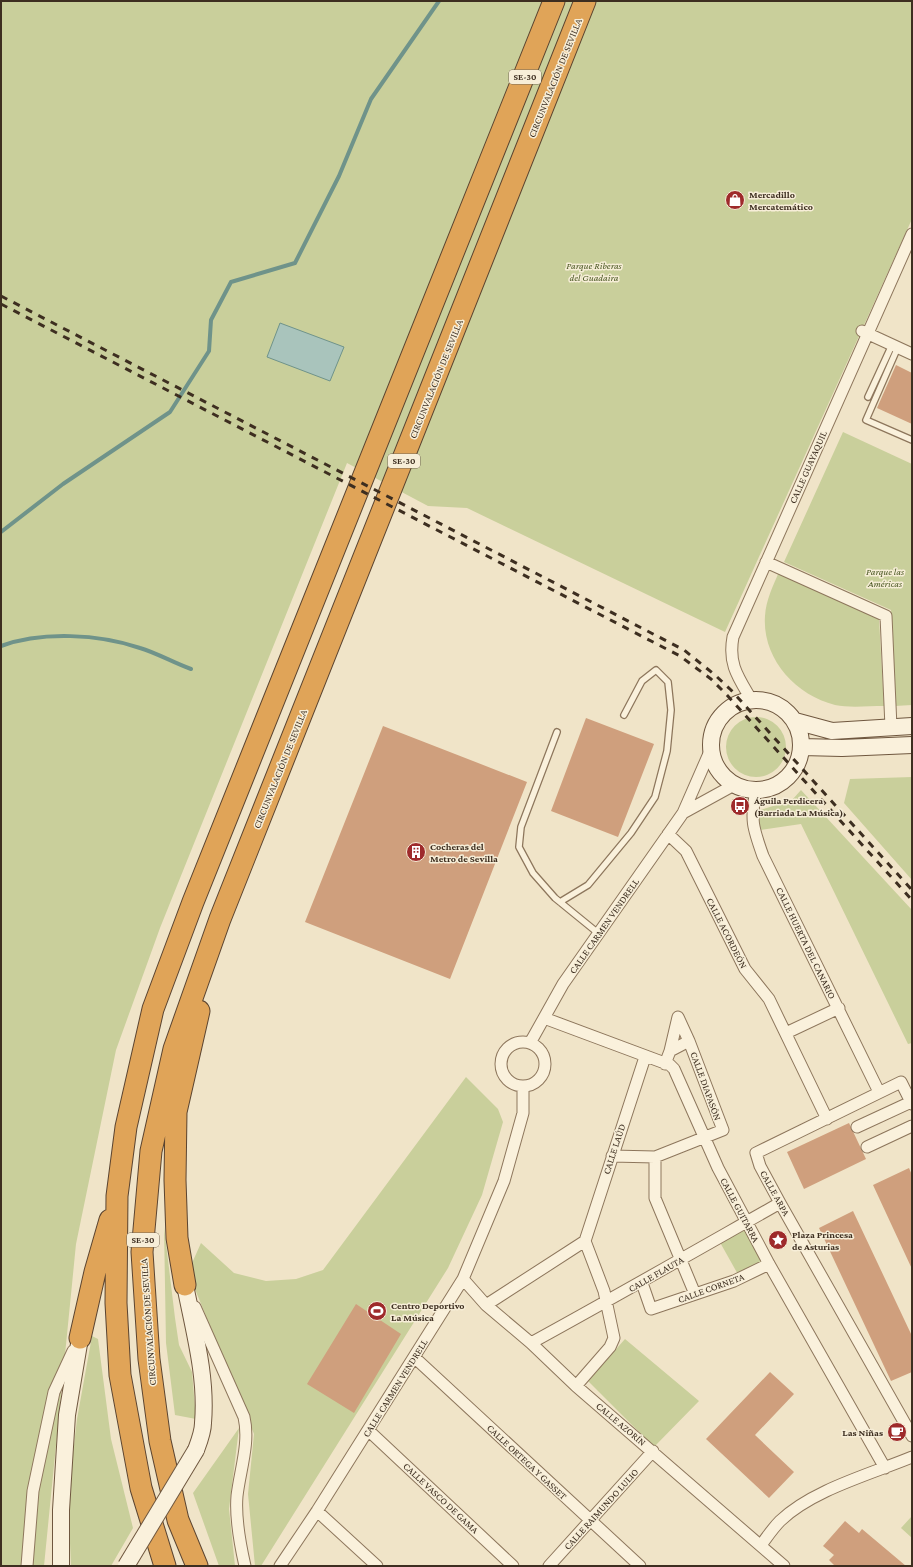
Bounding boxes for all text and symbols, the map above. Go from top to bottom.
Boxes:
street label: CIRCUNVALACIÓN DE SEVILLA [526,17,584,139]
road number: SE-30 [509,70,541,84]
shop icon: Mercadillo Mercatemático [724,189,746,211]
place label: Mercadillo Mercatemático [749,189,813,212]
park label: Parque Riberas del Guadaira [566,260,623,283]
street label: CIRCUNVALACIÓN DE SEVILLA [407,318,465,440]
street label: CALLE GUAYAQUIL [787,429,829,505]
road number: SE-30 [388,454,420,468]
park label: Parque las Américas [866,566,905,589]
street label: CIRCUNVALACIÓN DE SEVILLA [251,708,309,830]
bus stop icon: Águila Perdicera (Barriada La Música) [729,795,751,817]
place label: Águila Perdicera (Barriada La Música) [753,795,843,819]
building icon: Cocheras del Metro de Sevilla [405,841,427,863]
place label: Cocheras del Metro de Sevilla [430,841,498,864]
street label: CALLE CARMEN VENDRELL [567,876,641,976]
street label: CALLE HUERTA DEL CANARIO [774,885,838,1001]
street label: CALLE ACORDEÓN [704,896,750,971]
street label: CALLE DIAPASÓN [688,1050,724,1122]
street label: CALLE LAÚD [601,1122,627,1176]
street label: CALLE ARPA [758,1168,792,1218]
street label: CALLE GUITARRA [718,1176,762,1245]
place icon: Plaza Princesa de Asturias [767,1229,789,1251]
place label: Plaza Princesa de Asturias [792,1229,853,1252]
road number: SE-30 [127,1233,159,1247]
street label: CALLE FLAUTA [627,1254,686,1294]
street label: CIRCUNVALACIÓN DE SEVILLA [138,1258,158,1386]
street label: CALLE CORNETA [676,1271,746,1305]
sports icon: Centro Deportivo La Música [366,1300,388,1322]
place label: Centro Deportivo La Música [391,1300,465,1323]
street label: CALLE CARMEN VENDRELL [360,1337,430,1439]
street label: CALLE AZORÍN [594,1400,648,1448]
cafe icon: Las Niñas [886,1421,908,1443]
street label: CALLE ORTEGA Y GASSET [485,1422,569,1502]
place label: Las Niñas [842,1427,883,1438]
street label: CALLE VASCO DE GAMA [401,1460,481,1536]
street label: CALLE RAIMUNDO LULIO [562,1466,641,1552]

